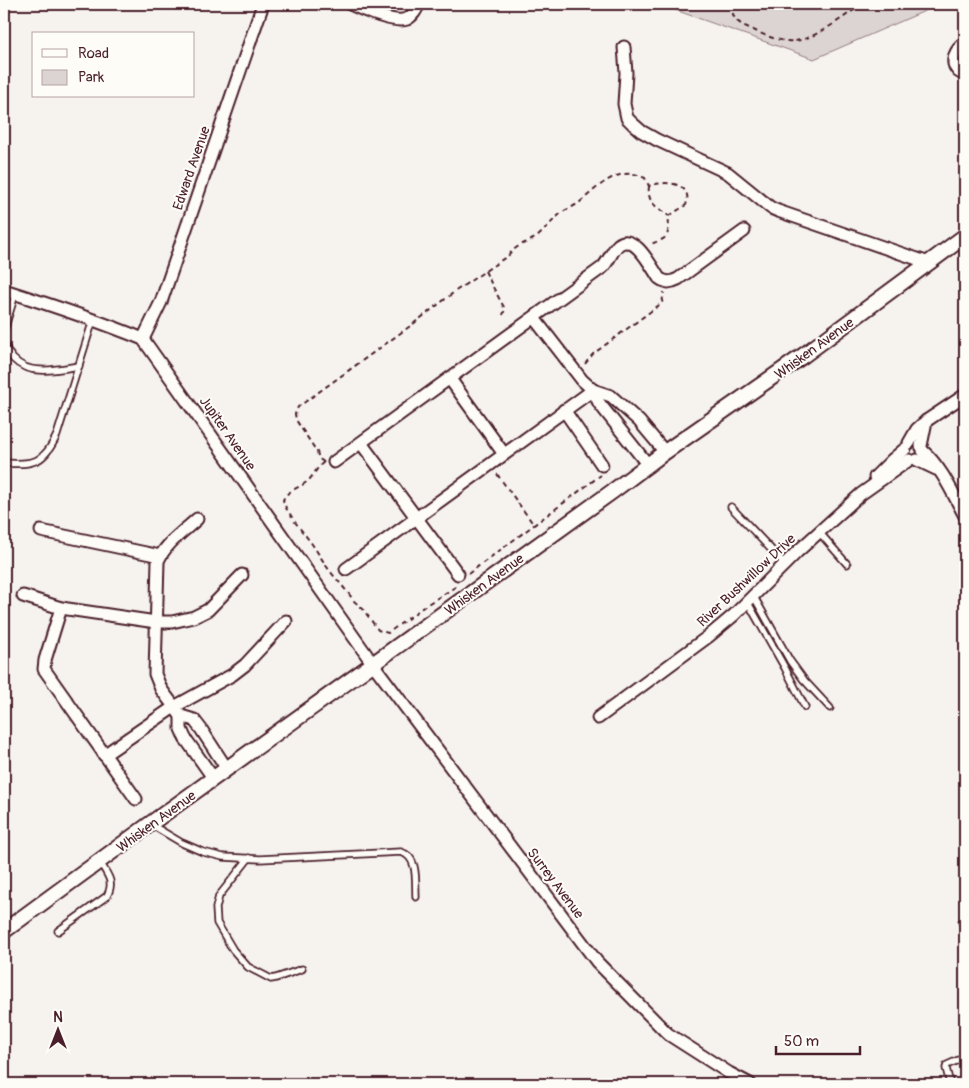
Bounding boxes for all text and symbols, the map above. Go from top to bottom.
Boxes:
legend [32,32,195,98]
text: Road [78,44,109,63]
text: Park [78,68,105,87]
street label: Edward Avenue [169,124,214,212]
street label: Whisken Avenue [771,314,857,383]
street label: Jupiter Avenue [196,393,259,474]
street label: River Bushwillow Drive [694,530,799,630]
street label: Whisken Avenue [441,550,527,619]
street label: Whisken Avenue [113,787,199,856]
street label: Surrey Avenue [524,845,588,922]
north arrow [32,1006,82,1056]
text: N [53,1009,63,1026]
scale bar [776,1023,860,1055]
text: 50 m [784,1032,819,1051]

